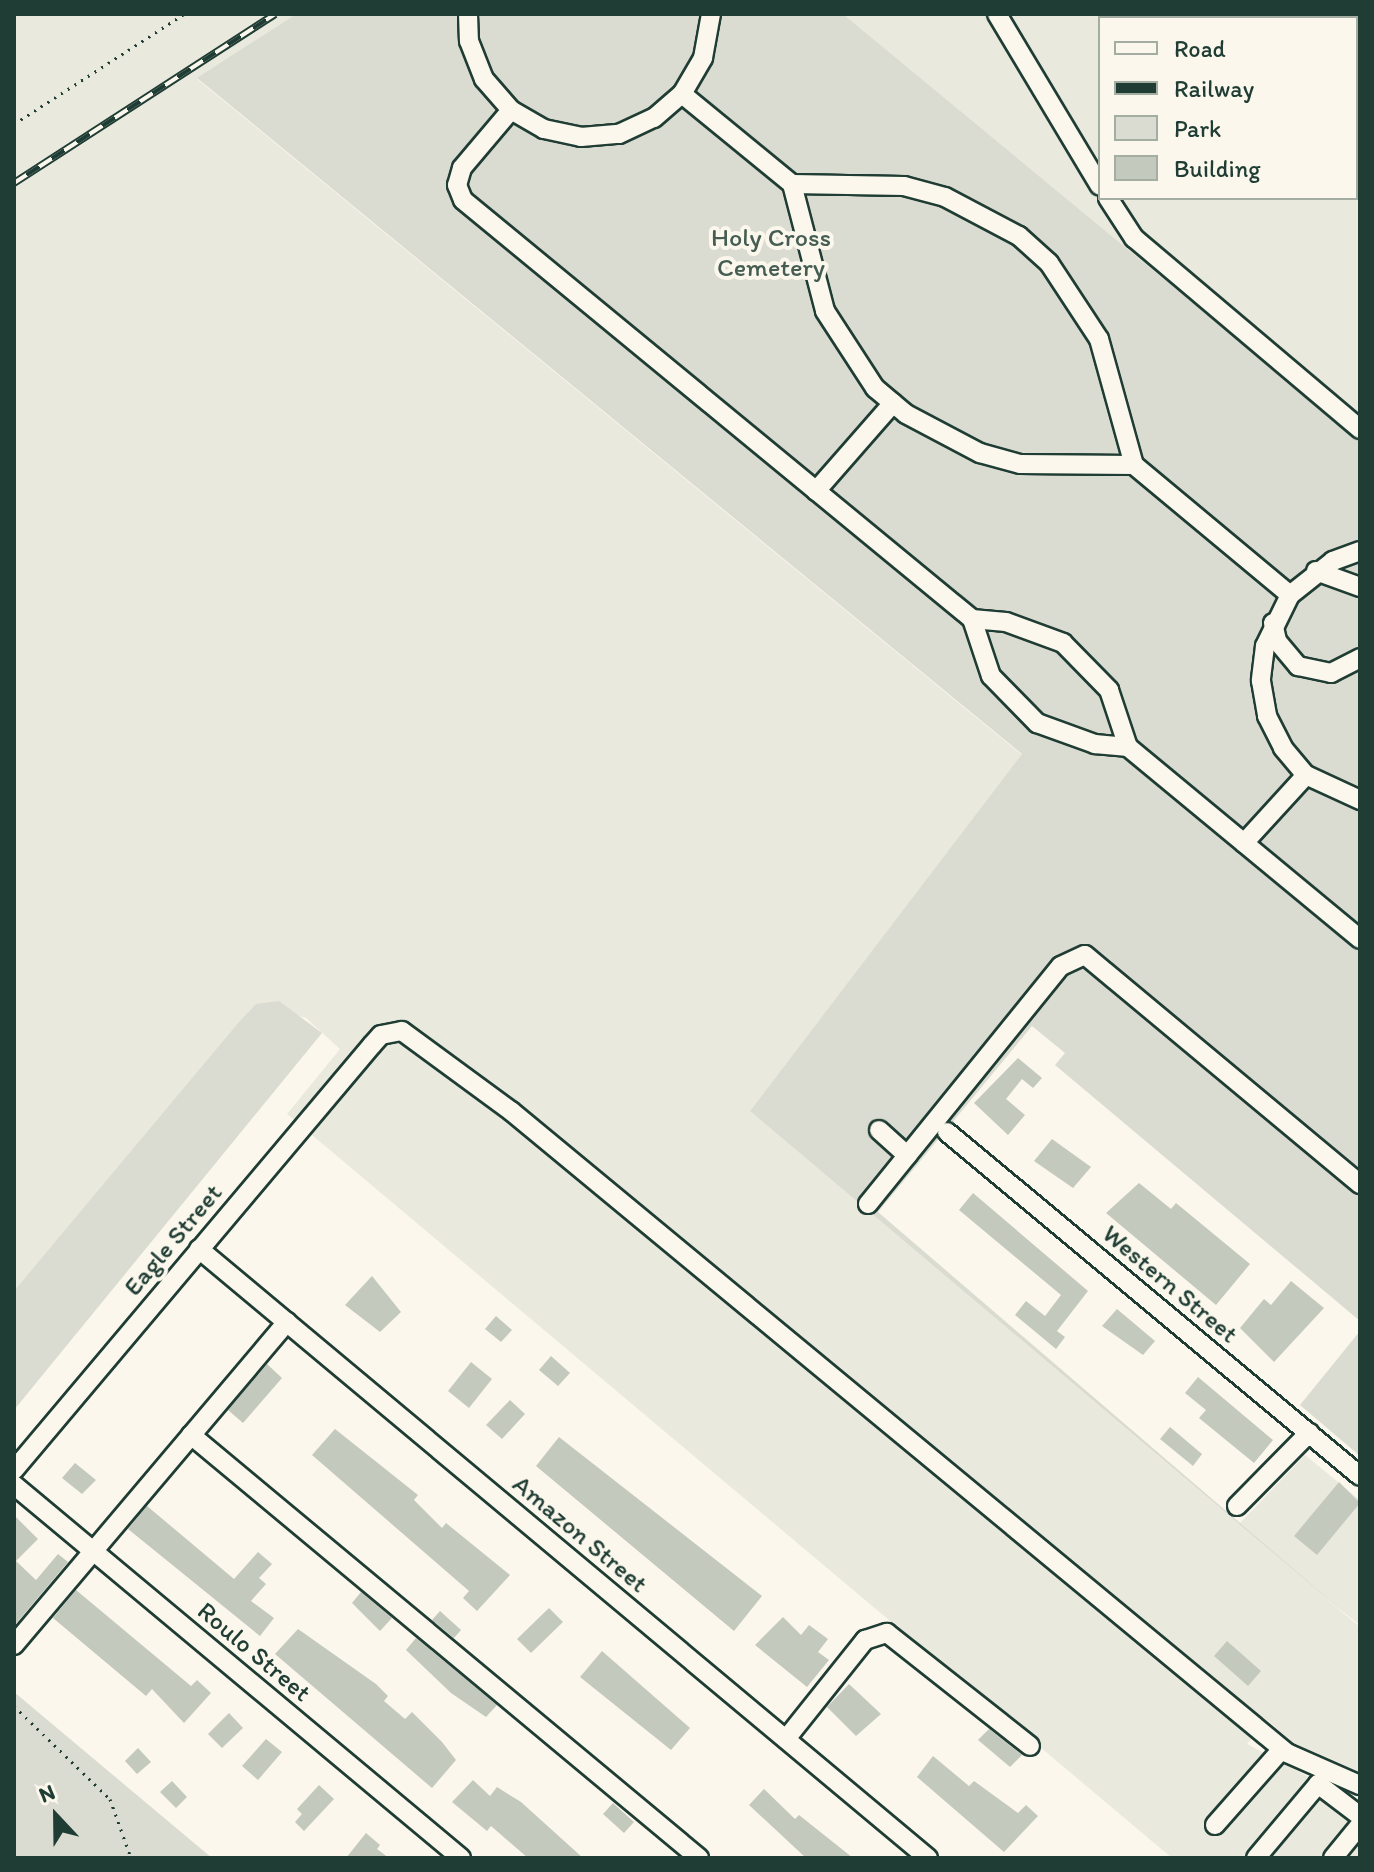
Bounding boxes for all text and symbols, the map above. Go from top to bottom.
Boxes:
legend [1098,16,1358,200]
text: Road [1174,34,1226,63]
text: Railway [1174,74,1254,103]
text: Park [1174,114,1221,143]
text: Building [1174,154,1261,183]
park label: Holy Cross Cemetery [711,222,831,284]
street label: Eagle Street [117,1178,229,1302]
street label: Western Street [1096,1218,1244,1350]
street label: Amazon Street [506,1469,654,1599]
street label: Roulo Street [191,1596,317,1708]
north arrow [16,1776,96,1856]
text: N [35,1778,59,1809]

